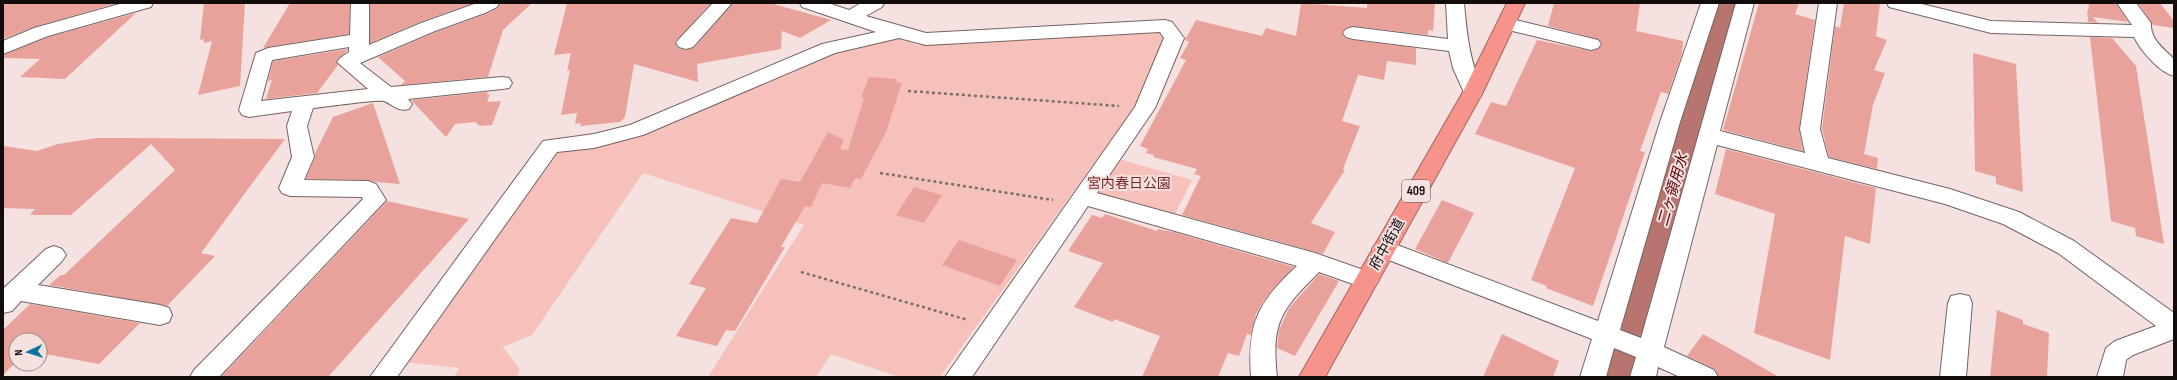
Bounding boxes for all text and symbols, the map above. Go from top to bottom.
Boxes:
water label: 二ヶ領用水 [1654,149,1693,229]
park label: 宮内春日公園 [1087,175,1171,192]
road number: 409 [1402,180,1430,202]
street label: 府中街道 [1366,215,1408,273]
north arrow [8,332,48,372]
text: N [12,349,25,356]

